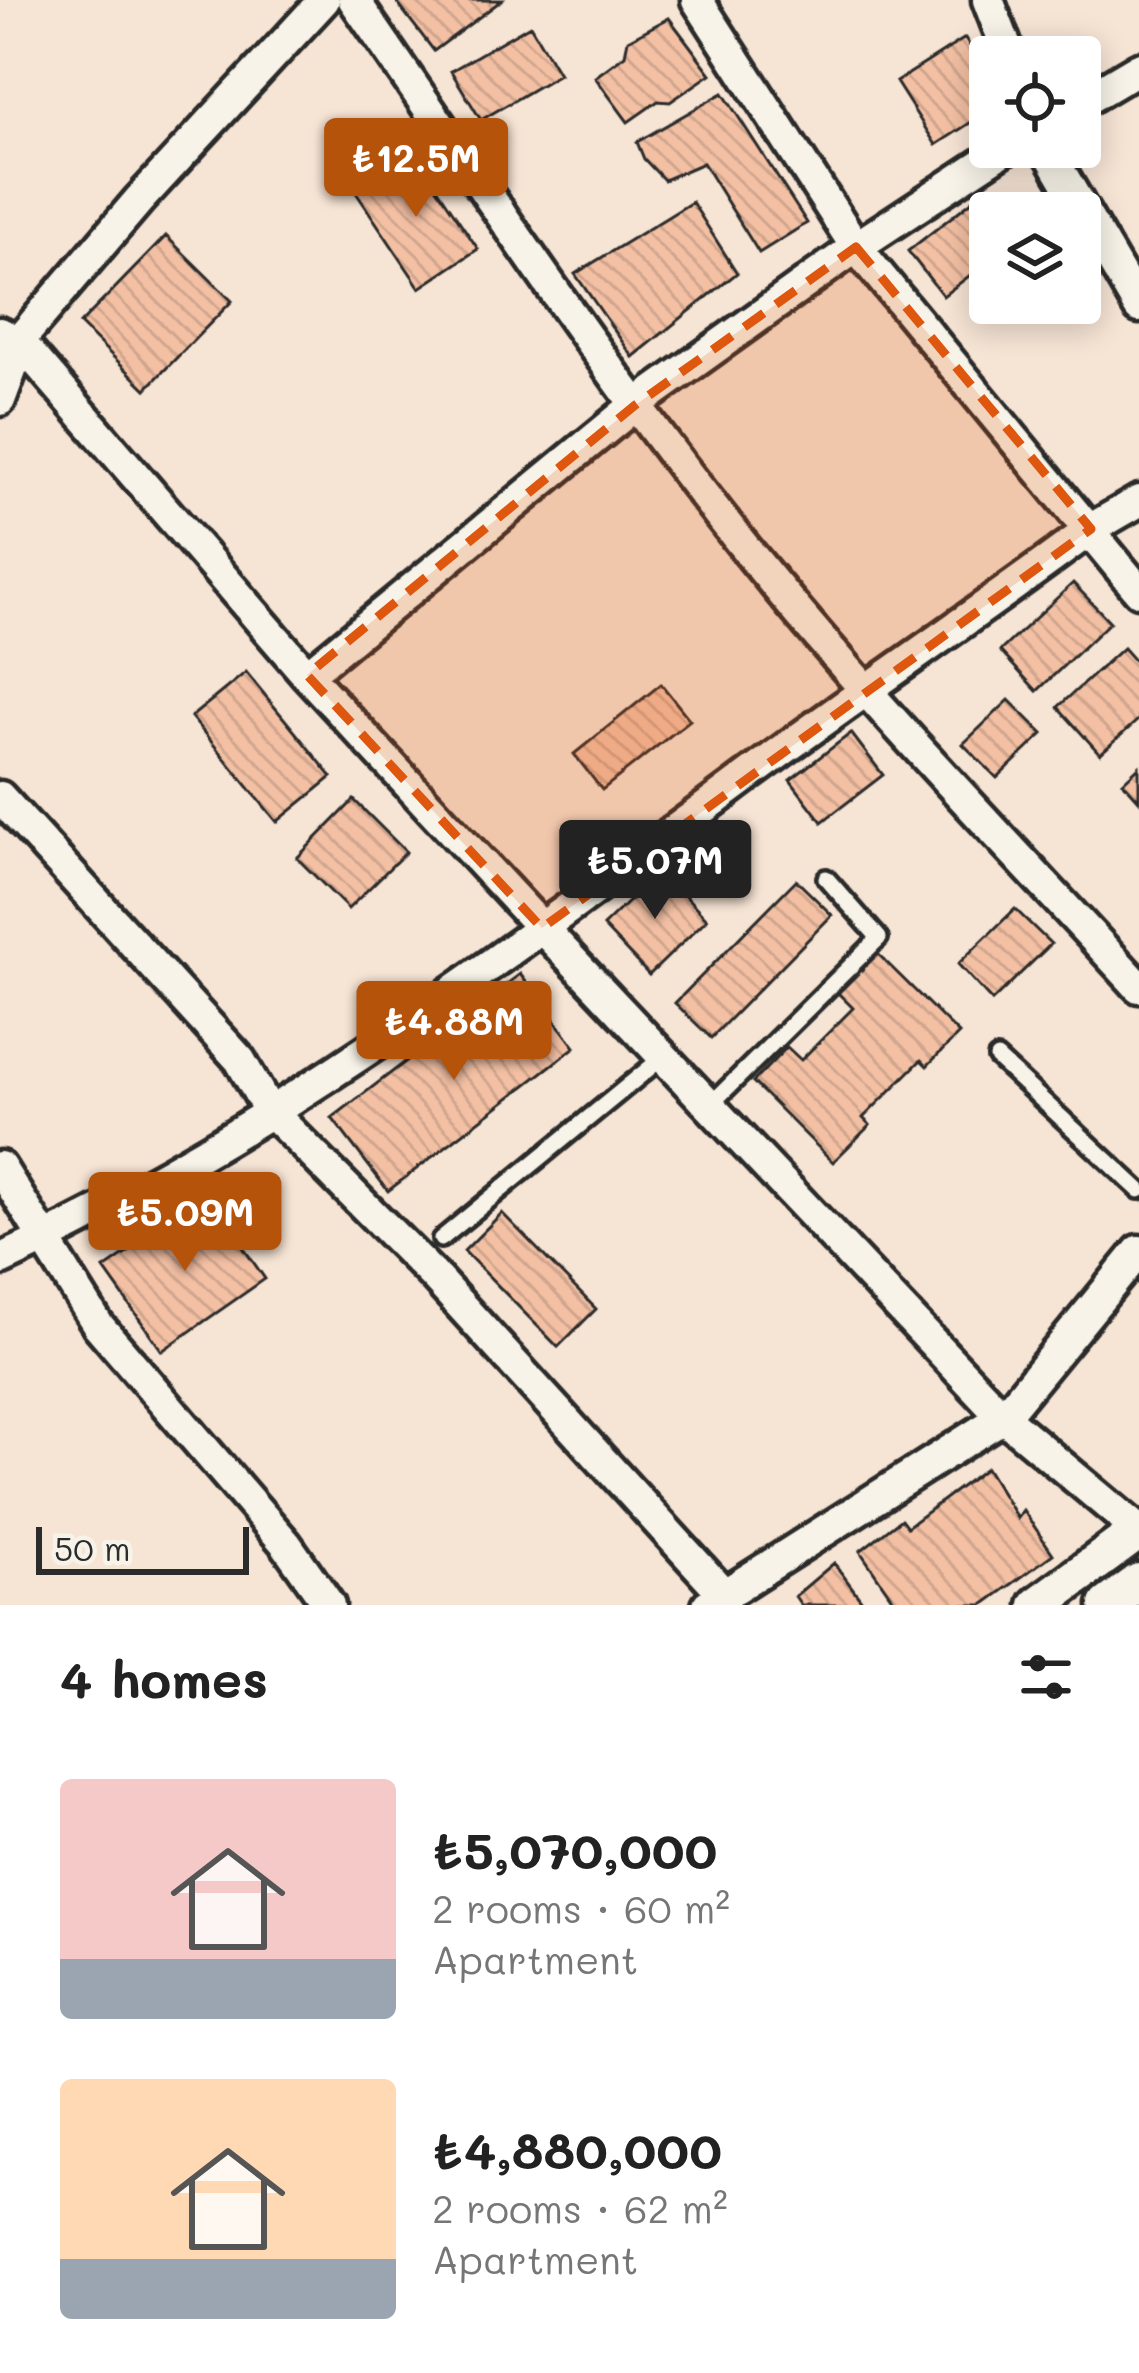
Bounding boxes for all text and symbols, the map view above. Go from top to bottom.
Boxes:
map controls [969,36,1101,324]
button: locate [969,36,1101,168]
pin: ₺12.5M [318,118,514,220]
text: ₺12.5M [351,131,481,182]
button: layers [969,192,1101,324]
pin: ₺5.07M [557,820,753,922]
text: ₺5.07M [586,833,724,884]
pin: ₺4.88M [356,981,552,1083]
text: ₺4.88M [383,994,525,1045]
pin: ₺5.09M [87,1172,283,1274]
text: ₺5.09M [115,1185,255,1236]
scale bar [36,1521,249,1574]
text: 50 m [54,1526,130,1569]
text: 4 homes [60,1644,268,1711]
icon: filters [1013,1644,1079,1710]
text: ₺5,070,000 [432,1815,717,1882]
icon: home [156,1827,300,1971]
text: 2 rooms · 60 m² [432,1882,730,1933]
text: Apartment [432,1933,638,1984]
text: ₺4,880,000 [432,2115,722,2182]
icon: home [156,2127,300,2271]
text: 2 rooms · 62 m² [432,2182,728,2233]
text: Apartment [432,2233,638,2284]

